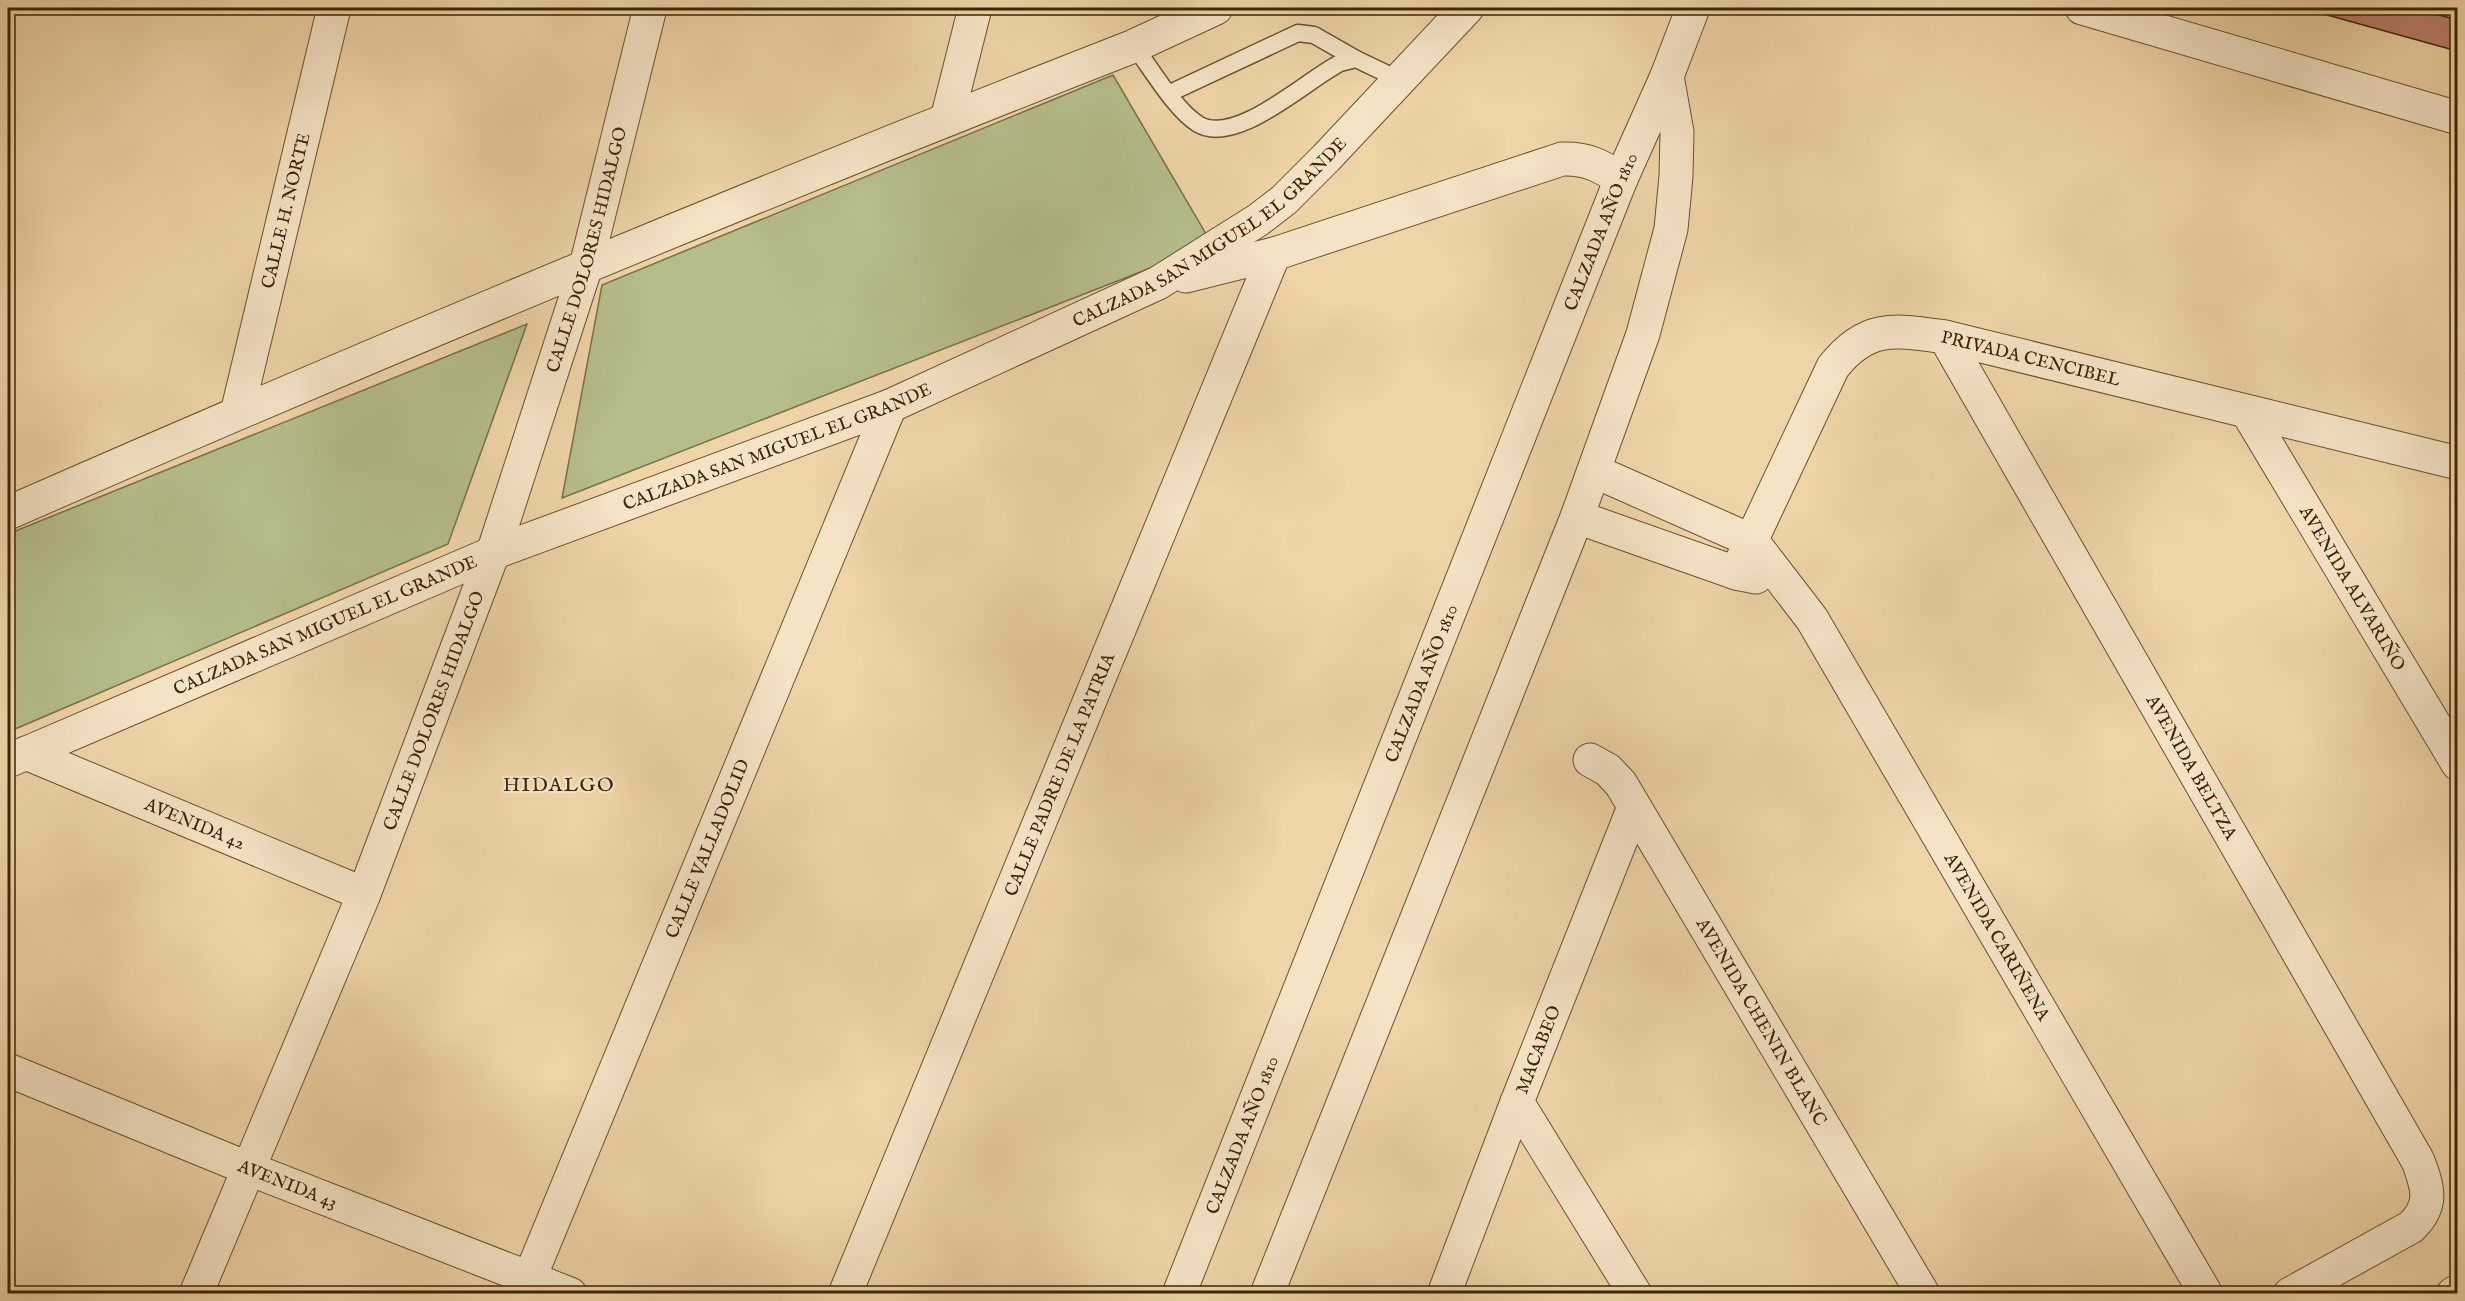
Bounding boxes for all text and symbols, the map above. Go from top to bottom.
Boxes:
street label: CALLE DOLORES HIDALGO [542,125,633,376]
street label: CALLE H. NORTE [257,131,317,291]
street label: CALZADA SAN MIGUEL EL GRANDE [1069,133,1352,334]
street label: CALZADA AÑO 1810 [1560,150,1644,315]
street label: PRIVADA CENCIBEL [1938,326,2122,393]
street label: CALZADA SAN MIGUEL EL GRANDE [620,379,936,517]
street label: AVENIDA ALVARIÑO [2293,501,2410,676]
street label: CALZADA SAN MIGUEL EL GRANDE [170,551,481,702]
street label: CALLE DOLORES HIDALGO [379,588,491,834]
street label: CALZADA AÑO 1810 [1381,601,1464,766]
street label: CALLE PADRE DE LA PATRIA [1000,649,1121,900]
street label: AVENIDA BELTZA [2139,690,2242,845]
street label: CALLE VALLADOLID [661,756,756,942]
district label: HIDALGO [503,773,615,798]
street label: AVENIDA 42 [140,793,248,856]
street label: AVENIDA CARIÑENA [1938,848,2055,1026]
street label: AVENIDA CHENIN BLANC [1689,913,1831,1131]
street label: MACABEO [1511,1002,1567,1097]
street label: CALZADA AÑO 1810 [1202,1053,1285,1218]
street label: AVENIDA 43 [233,1155,340,1215]

